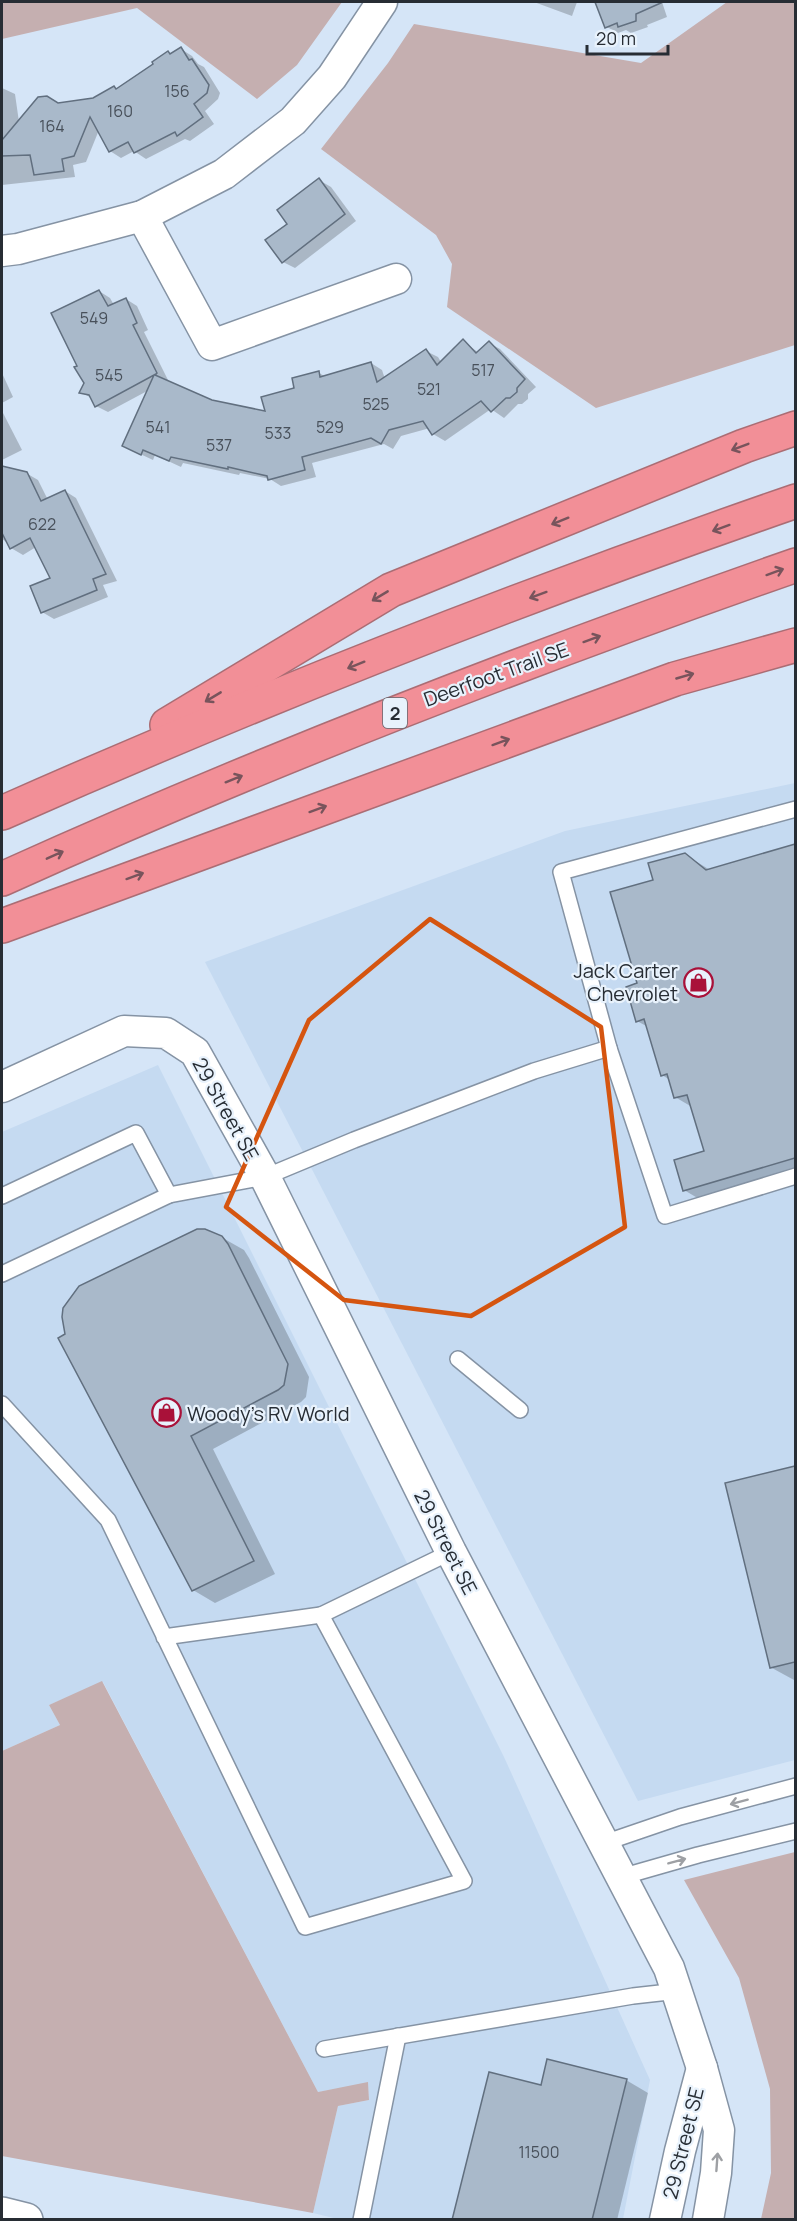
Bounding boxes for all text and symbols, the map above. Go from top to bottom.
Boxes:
scale bar [587,18,668,56]
text: 20 m [596,26,636,50]
house number: 156 [164,80,190,102]
house number: 160 [107,100,133,122]
house number: 164 [39,115,65,137]
house number: 549 [80,307,108,329]
house number: 517 [471,359,495,381]
house number: 545 [95,364,123,386]
house number: 521 [417,378,441,400]
house number: 525 [362,393,390,415]
house number: 541 [146,416,170,438]
house number: 529 [316,416,344,438]
house number: 533 [265,422,291,444]
house number: 537 [206,434,232,456]
one-way arrow [732,443,750,454]
house number: 622 [28,513,56,535]
one-way arrow [551,516,569,527]
one-way arrow [712,524,731,535]
one-way arrow [765,566,784,577]
one-way arrow [372,591,389,603]
one-way arrow [529,591,547,602]
one-way arrow [582,632,601,643]
street label: Deerfoot Trail SE [420,635,572,713]
one-way arrow [347,660,365,671]
one-way arrow [675,670,694,682]
one-way arrow [205,692,222,704]
road number: 2 [383,698,407,728]
one-way arrow [492,736,510,747]
one-way arrow [225,773,243,784]
one-way arrow [308,803,327,814]
one-way arrow [45,848,63,860]
one-way arrow [125,869,144,880]
place label: Jack Carter Chevrolet [573,957,678,1007]
shop icon: Jack Carter Chevrolet [683,966,715,998]
street label: 29 Street SE [186,1052,266,1166]
shop icon: Woody's RV World [150,1397,182,1429]
place label: Woody's RV World [187,1400,350,1427]
street label: 29 Street SE [408,1485,484,1599]
one-way arrow [730,1796,749,1808]
one-way arrow [667,1854,686,1866]
street label: 29 Street SE [656,2084,710,2202]
house number: 11500 [518,2141,560,2163]
one-way arrow [712,2152,723,2172]

